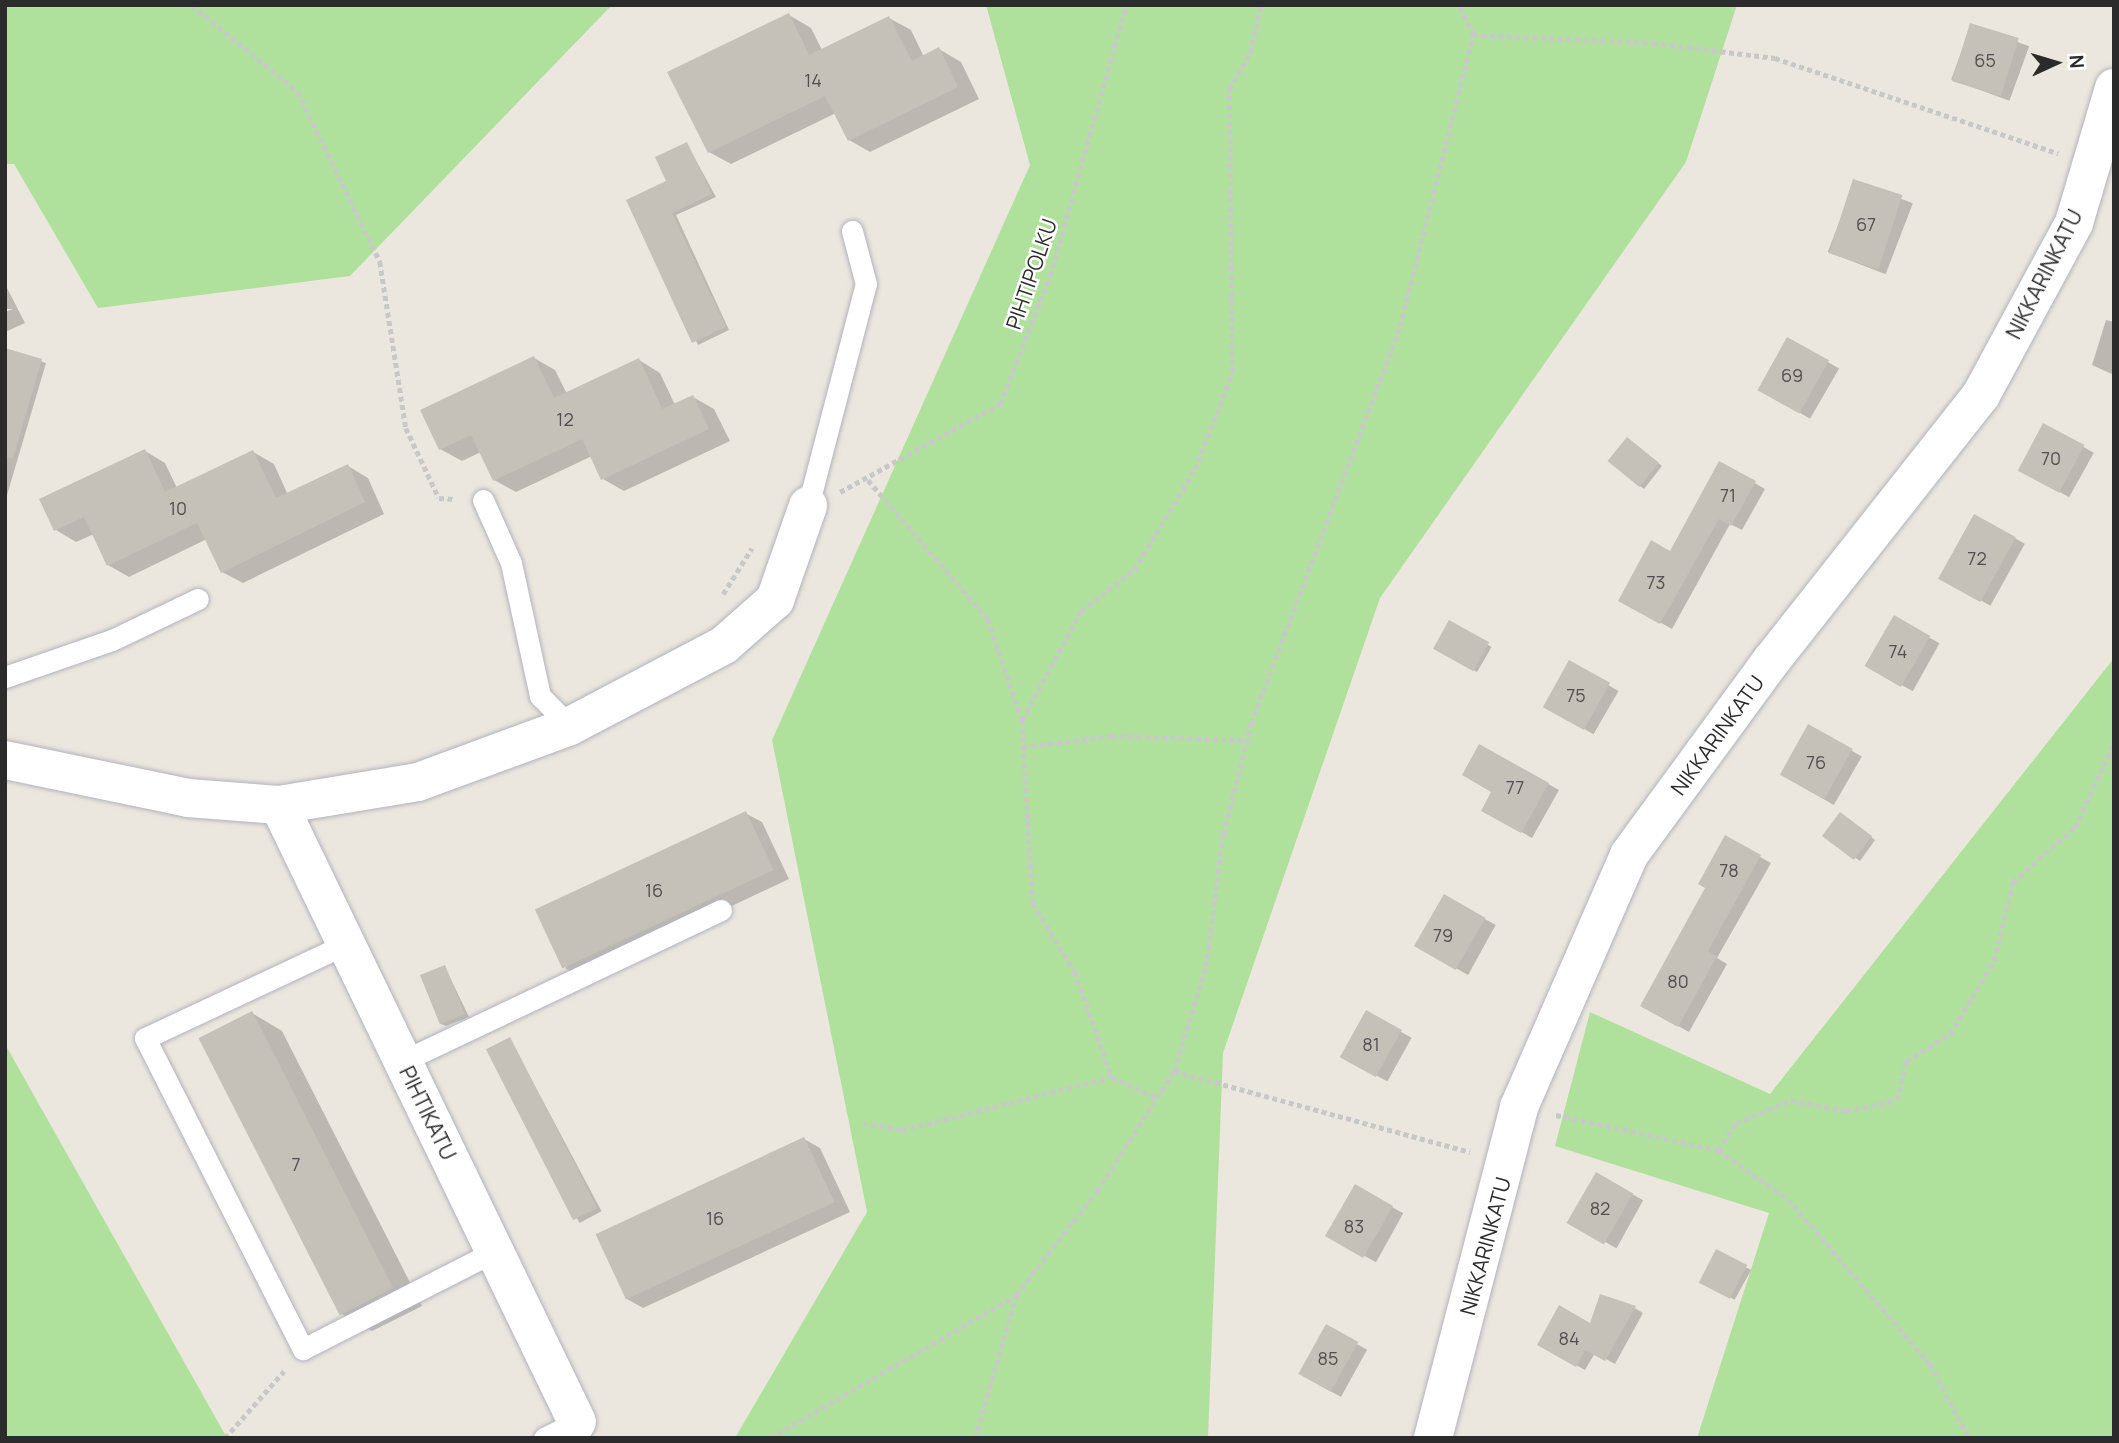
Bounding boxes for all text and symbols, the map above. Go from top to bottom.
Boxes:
north arrow [2021,28,2091,98]
house number: 65 [1974,49,1996,71]
text: N [2064,54,2090,69]
house number: 14 [804,69,822,91]
street label: NIKKARINKATU [2001,205,2087,343]
house number: 67 [1856,213,1876,235]
street label: PIHTIPOLKU [1000,215,1062,333]
house number: 69 [1781,364,1803,386]
house number: 12 [556,408,574,430]
house number: 70 [2041,447,2061,469]
house number: 71 [1720,484,1736,506]
house number: 10 [169,497,187,519]
house number: 72 [1967,547,1987,569]
house number: 73 [1647,571,1665,593]
house number: 74 [1889,640,1907,662]
street label: NIKKARINKATU [1665,670,1769,800]
house number: 75 [1566,684,1586,706]
house number: 76 [1806,751,1826,773]
house number: 77 [1506,776,1524,798]
house number: 78 [1719,859,1739,881]
house number: 16 [645,879,663,901]
house number: 79 [1433,924,1453,946]
house number: 80 [1667,970,1689,992]
house number: 81 [1362,1033,1380,1055]
street label: PIHTIKATU [395,1062,461,1164]
house number: 7 [291,1153,301,1175]
street label: NIKKARINKATU [1454,1174,1516,1318]
house number: 82 [1590,1197,1610,1219]
house number: 16 [706,1207,724,1229]
house number: 83 [1344,1215,1364,1237]
house number: 84 [1558,1327,1580,1349]
house number: 85 [1318,1347,1338,1369]

